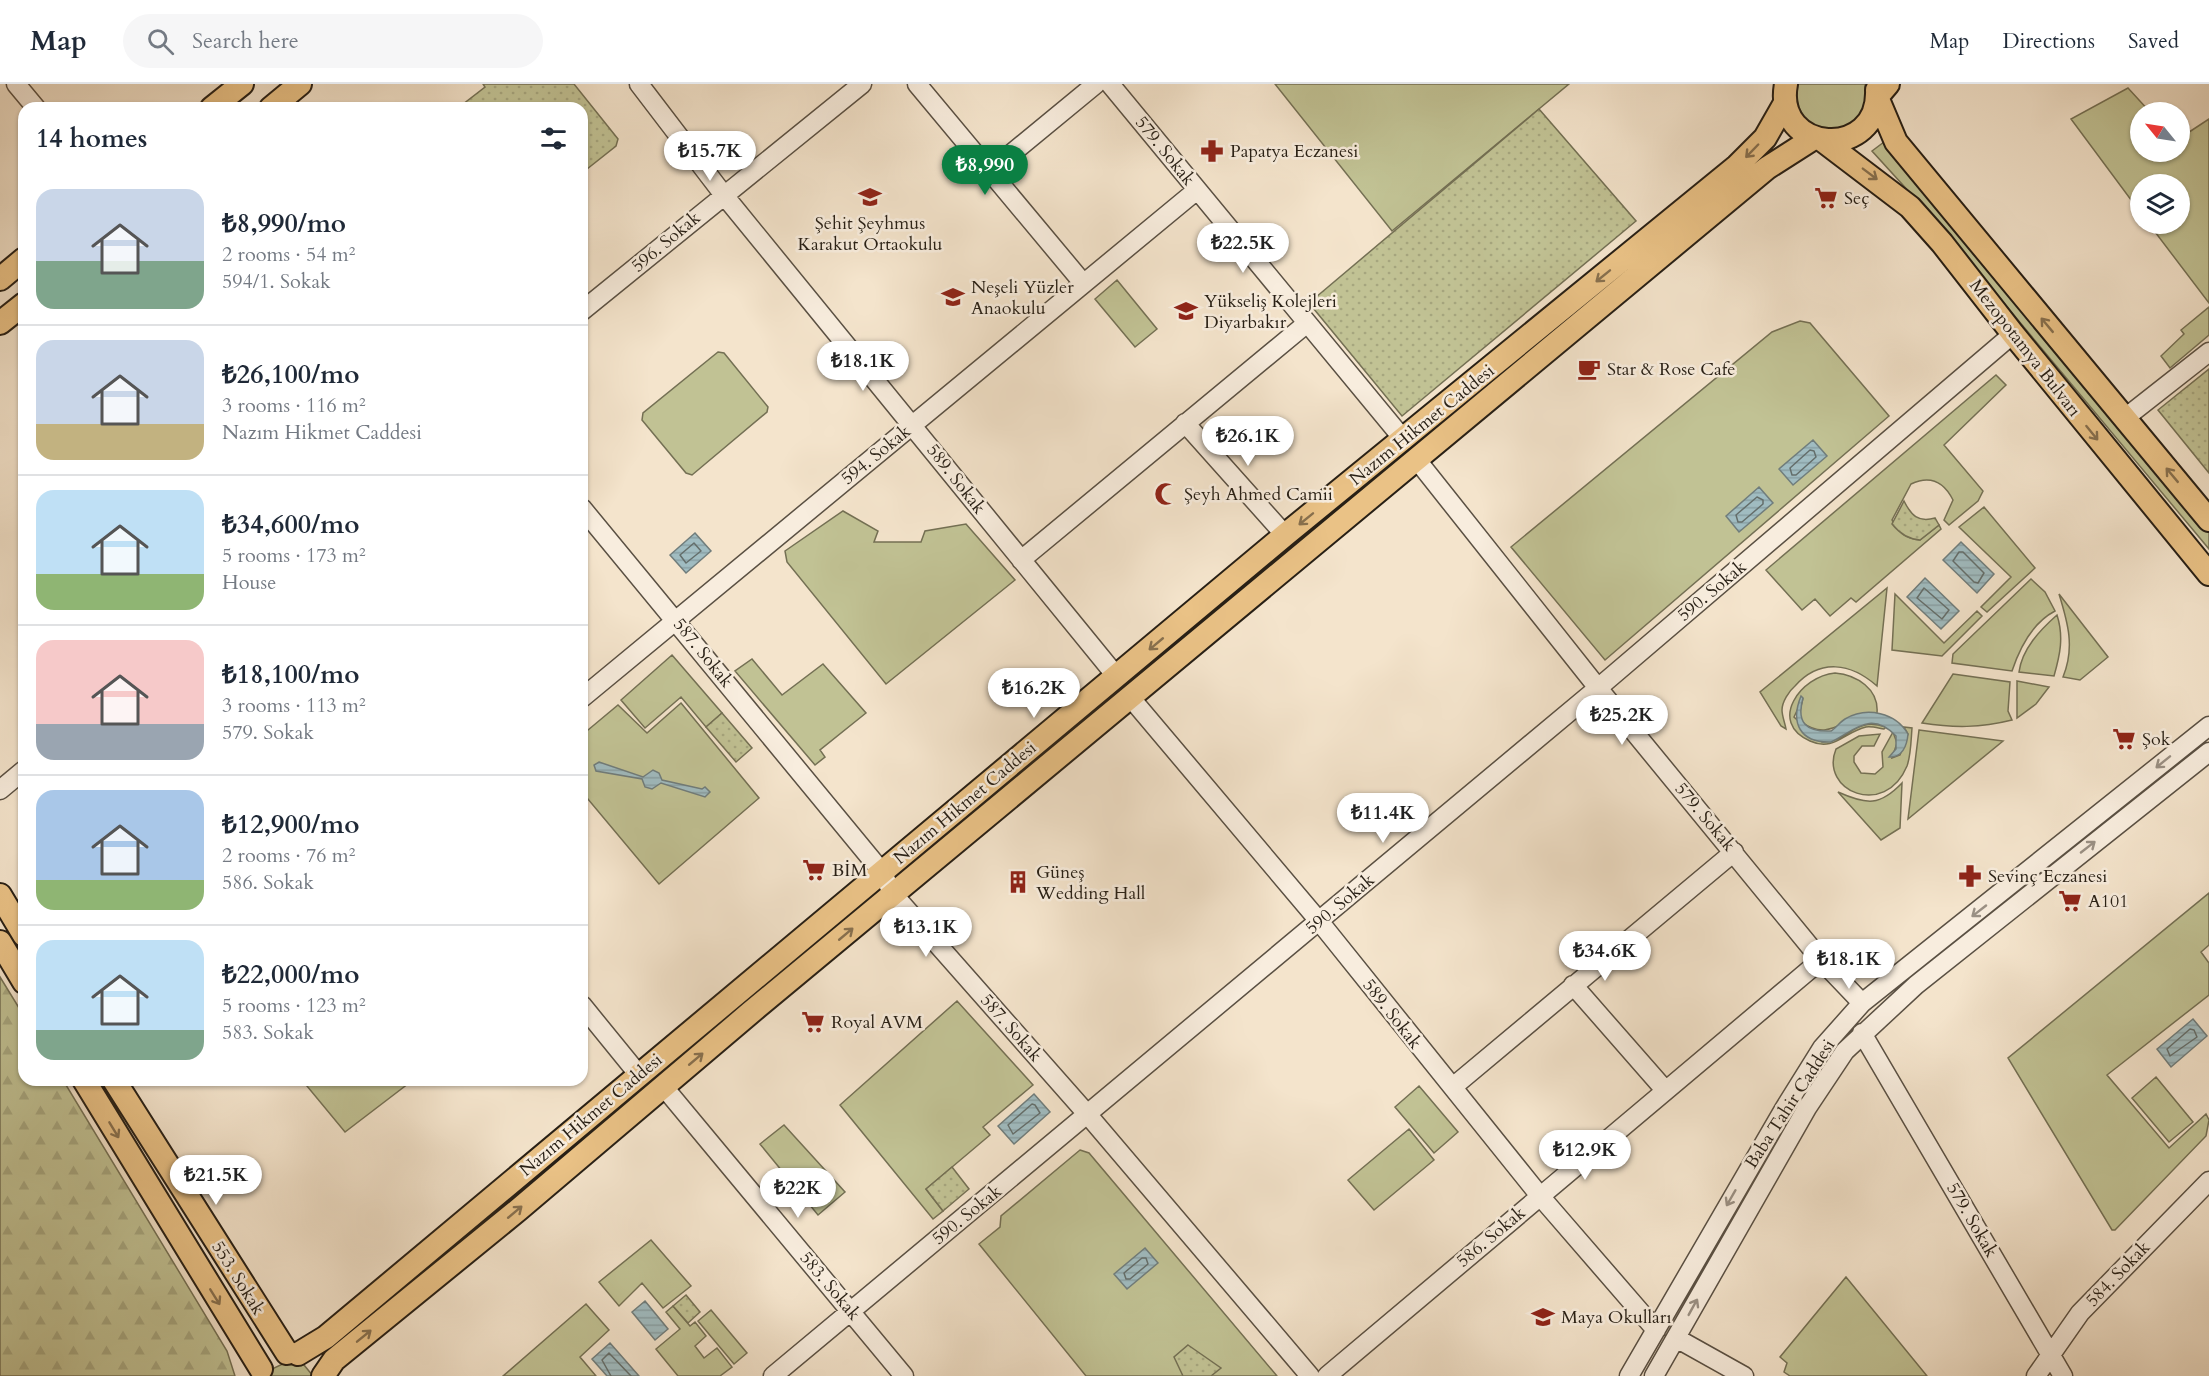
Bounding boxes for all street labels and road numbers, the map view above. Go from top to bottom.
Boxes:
street label: 579. Sokak [1129,111,1201,191]
street label: 596. Sokak [626,206,706,278]
street label: Mezopotamya Bulvarı [1963,274,2087,422]
street label: Nazım Hikmet Caddesi [1344,359,1500,491]
street label: 594. Sokak [836,419,916,491]
street label: 589. Sokak [921,439,992,520]
street label: 590. Sokak [1672,555,1752,627]
street label: 587. Sokak [667,613,739,693]
street label: Nazım Hikmet Caddesi [888,736,1042,870]
street label: 579. Sokak [1669,777,1741,857]
street label: 590. Sokak [1300,868,1380,940]
street label: 589. Sokak [1357,974,1428,1055]
street label: 587. Sokak [974,989,1048,1068]
street label: Baba Tahir Caddesi [1739,1034,1841,1174]
street label: Nazım Hikmet Caddesi [514,1048,668,1182]
street label: 579. Sokak [1940,1178,2004,1262]
street label: 590. Sokak [927,1179,1007,1251]
street label: 586. Sokak [1451,1201,1531,1273]
street label: 584. Sokak [2080,1235,2156,1312]
street label: 553. Sokak [205,1236,271,1320]
street label: 583. Sokak [794,1246,866,1326]

